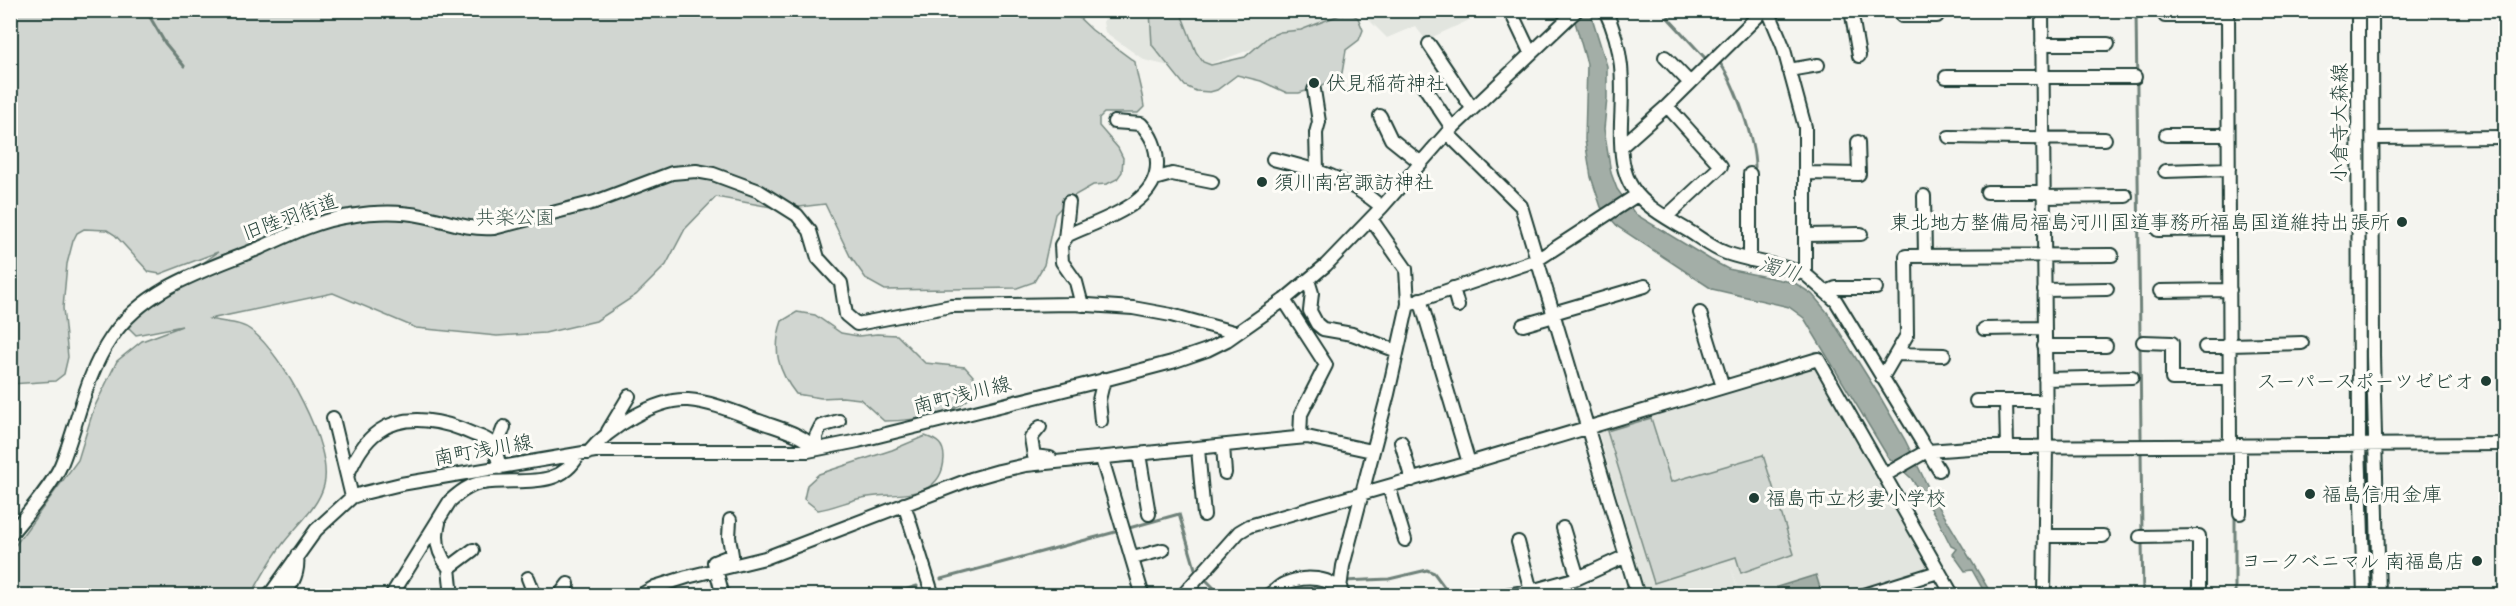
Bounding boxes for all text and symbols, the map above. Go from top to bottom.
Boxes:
street label: 小倉寺大森線 [2322,63,2357,183]
place label: 伏見稲荷神社 [1326,66,1446,101]
marker: 伏見稲荷神社 [1307,76,1321,90]
place label: 須川南宮諏訪神社 [1274,165,1434,200]
marker: 須川南宮諏訪神社 [1255,175,1269,189]
street label: 旧陸羽街道 [237,183,343,251]
park label: 共楽公園 [475,200,555,235]
place label: 東北地方整備局福島河川国道事務所福島国道維持出張所 [1890,205,2390,240]
marker: 東北地方整備局福島河川国道事務所福島国道維持出張所 [2395,215,2409,229]
water label: 濁川 [1754,245,1806,293]
place label: スーパースポーツゼビオ [2256,364,2474,399]
street label: 南町浅川線 [909,366,1015,424]
marker: スーパースポーツゼビオ [2479,374,2493,388]
street label: 南町浅川線 [431,424,535,476]
place label: 福島信用金庫 [2322,477,2442,512]
place label: 福島市立杉妻小学校 [1766,481,1946,516]
marker: 福島信用金庫 [2303,487,2317,501]
marker: 福島市立杉妻小学校 [1747,491,1761,505]
place label: ヨークベニマル 南福島店 [2241,544,2465,579]
marker: ヨークベニマル 南福島店 [2470,554,2484,568]

